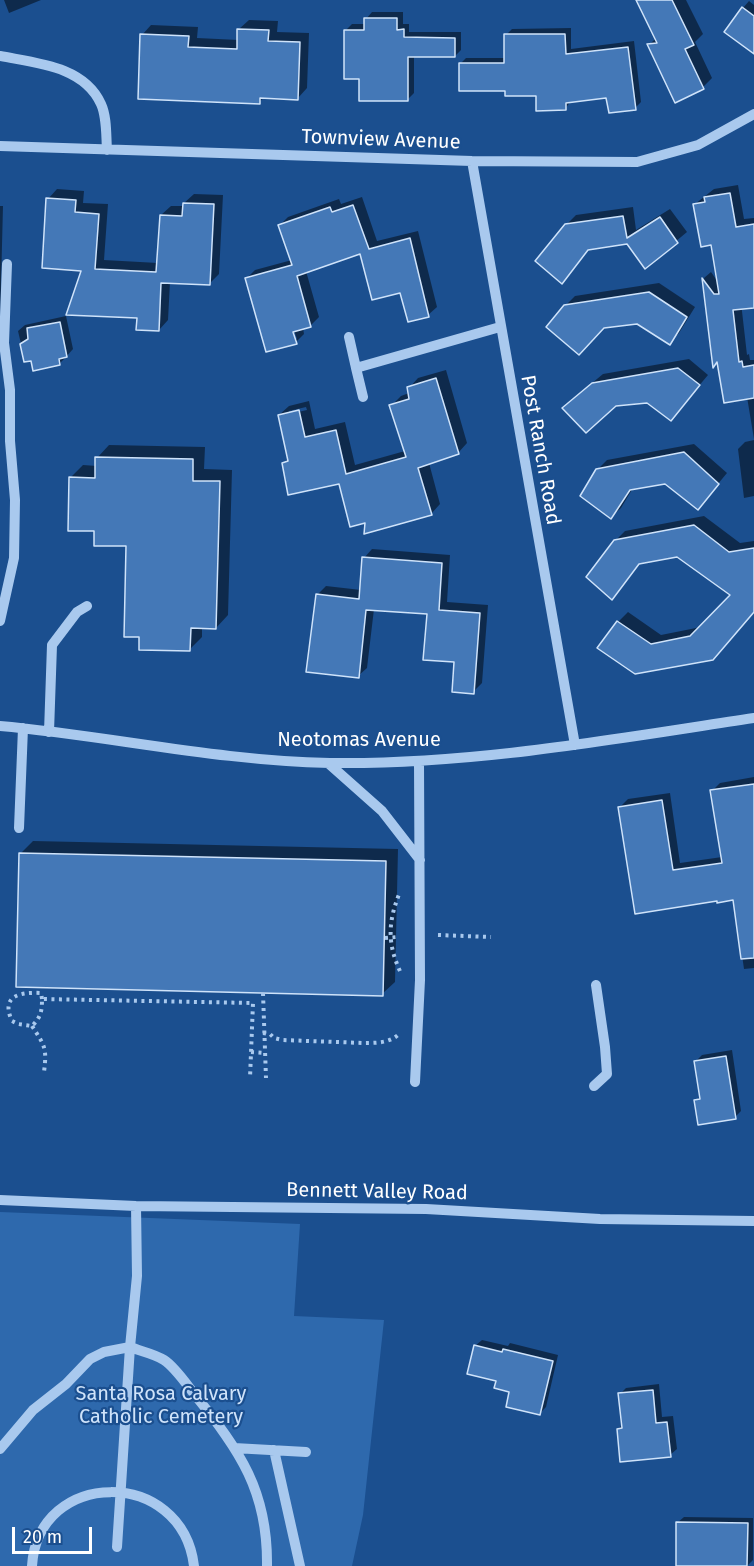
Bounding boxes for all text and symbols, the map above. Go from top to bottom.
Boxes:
street label: Townview Avenue [301,125,461,155]
street label: Post Ranch Road [515,373,565,527]
street label: Neotomas Avenue [277,728,441,752]
street label: Bennett Valley Road [286,1178,468,1206]
park label: Santa Rosa Calvary Catholic Cemetery [76,1382,246,1429]
scale bar [15,1515,94,1553]
text: 20 m [23,1526,62,1548]

